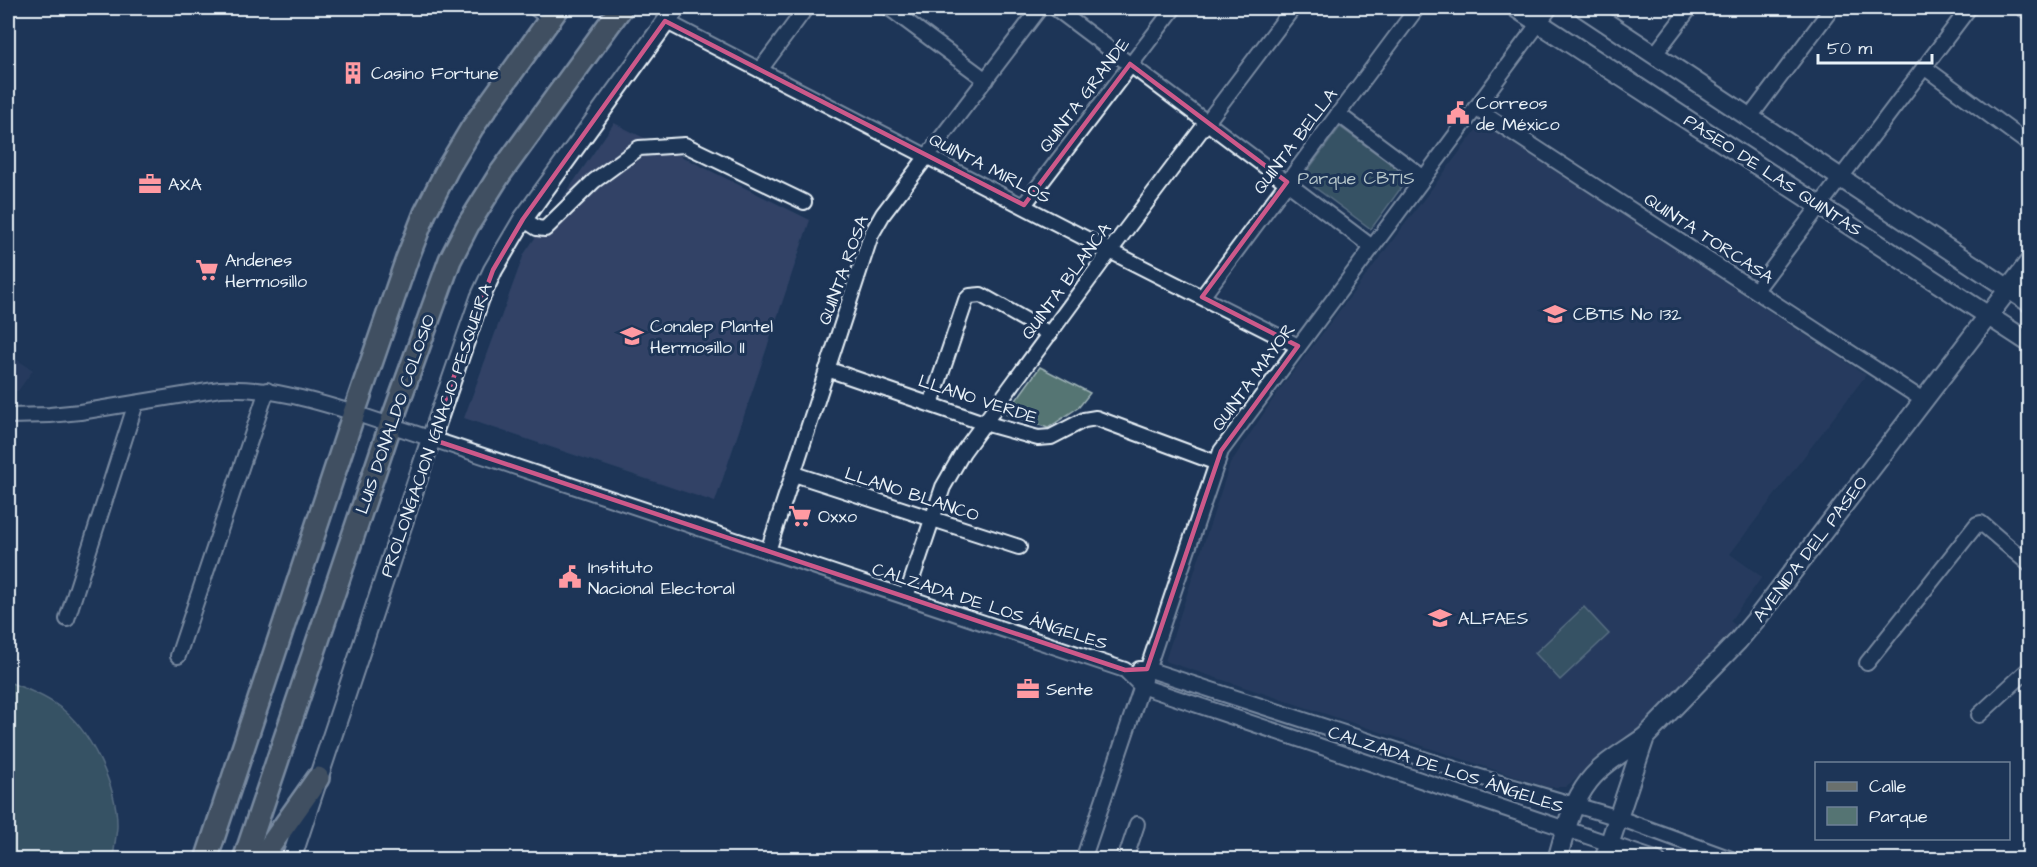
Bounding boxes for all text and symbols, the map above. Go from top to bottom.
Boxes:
scale bar [1818,27,1932,65]
street label: QUINTA GRANDE [1033,33,1136,158]
text: 50 m [1827,36,1872,61]
building icon: Casino Fortune [340,60,366,86]
place label: Casino Fortune [371,61,499,86]
street label: QUINTA BELLA [1247,83,1344,199]
place label: Correos de México [1476,91,1560,137]
public building icon: Correos de México [1445,100,1471,126]
street label: PASEO DE LAS QUINTAS [1679,108,1867,243]
street label: QUINTA MIRLOS [925,127,1055,210]
park label: Parque CBTIS [1298,166,1414,191]
office icon: AXA [137,171,163,197]
place label: AXA [168,172,202,197]
street label: QUINTA TORCASA [1639,187,1779,290]
street label: QUINTA ROSA [812,211,875,328]
street label: QUINTA BLANCA [1015,217,1118,345]
place label: Andenes Hermosillo [225,248,307,294]
supermarket icon: Andenes Hermosillo [194,257,220,283]
street label: PROLONGACION IGNACIO PESQUEIRA [374,279,499,580]
school or university icon: CBTIS No 132 [1542,301,1568,327]
place label: CBTIS No 132 [1573,302,1682,327]
street label: LUIS DONALDO COLOSIO [350,311,441,517]
place label: Conalep Plantel Hermosillo II [650,314,773,360]
street label: QUINTA MAYOR [1206,318,1301,436]
school or university icon: Conalep Plantel Hermosillo II [619,323,645,349]
street label: LLANO VERDE [915,368,1041,431]
street label: LLANO BLANCO [841,461,982,528]
street label: AVENIDA DEL PASEO [1747,471,1874,628]
supermarket icon: Oxxo [787,503,813,529]
place label: Oxxo [818,504,857,529]
place label: Instituto Nacional Electoral [588,555,735,601]
street label: CALZADA DE LOS ÁNGELES [869,557,1111,656]
public building icon: Instituto Nacional Electoral [557,564,583,590]
school or university icon: ALFAES [1427,605,1453,631]
place label: ALFAES [1458,606,1528,631]
office icon: Sente [1015,676,1041,702]
place label: Sente [1046,677,1094,702]
street label: CALZADA DE LOS ÁNGELES [1325,720,1567,819]
legend [1815,762,2010,840]
text: Calle [1869,774,1907,799]
text: Parque [1869,804,1928,829]

